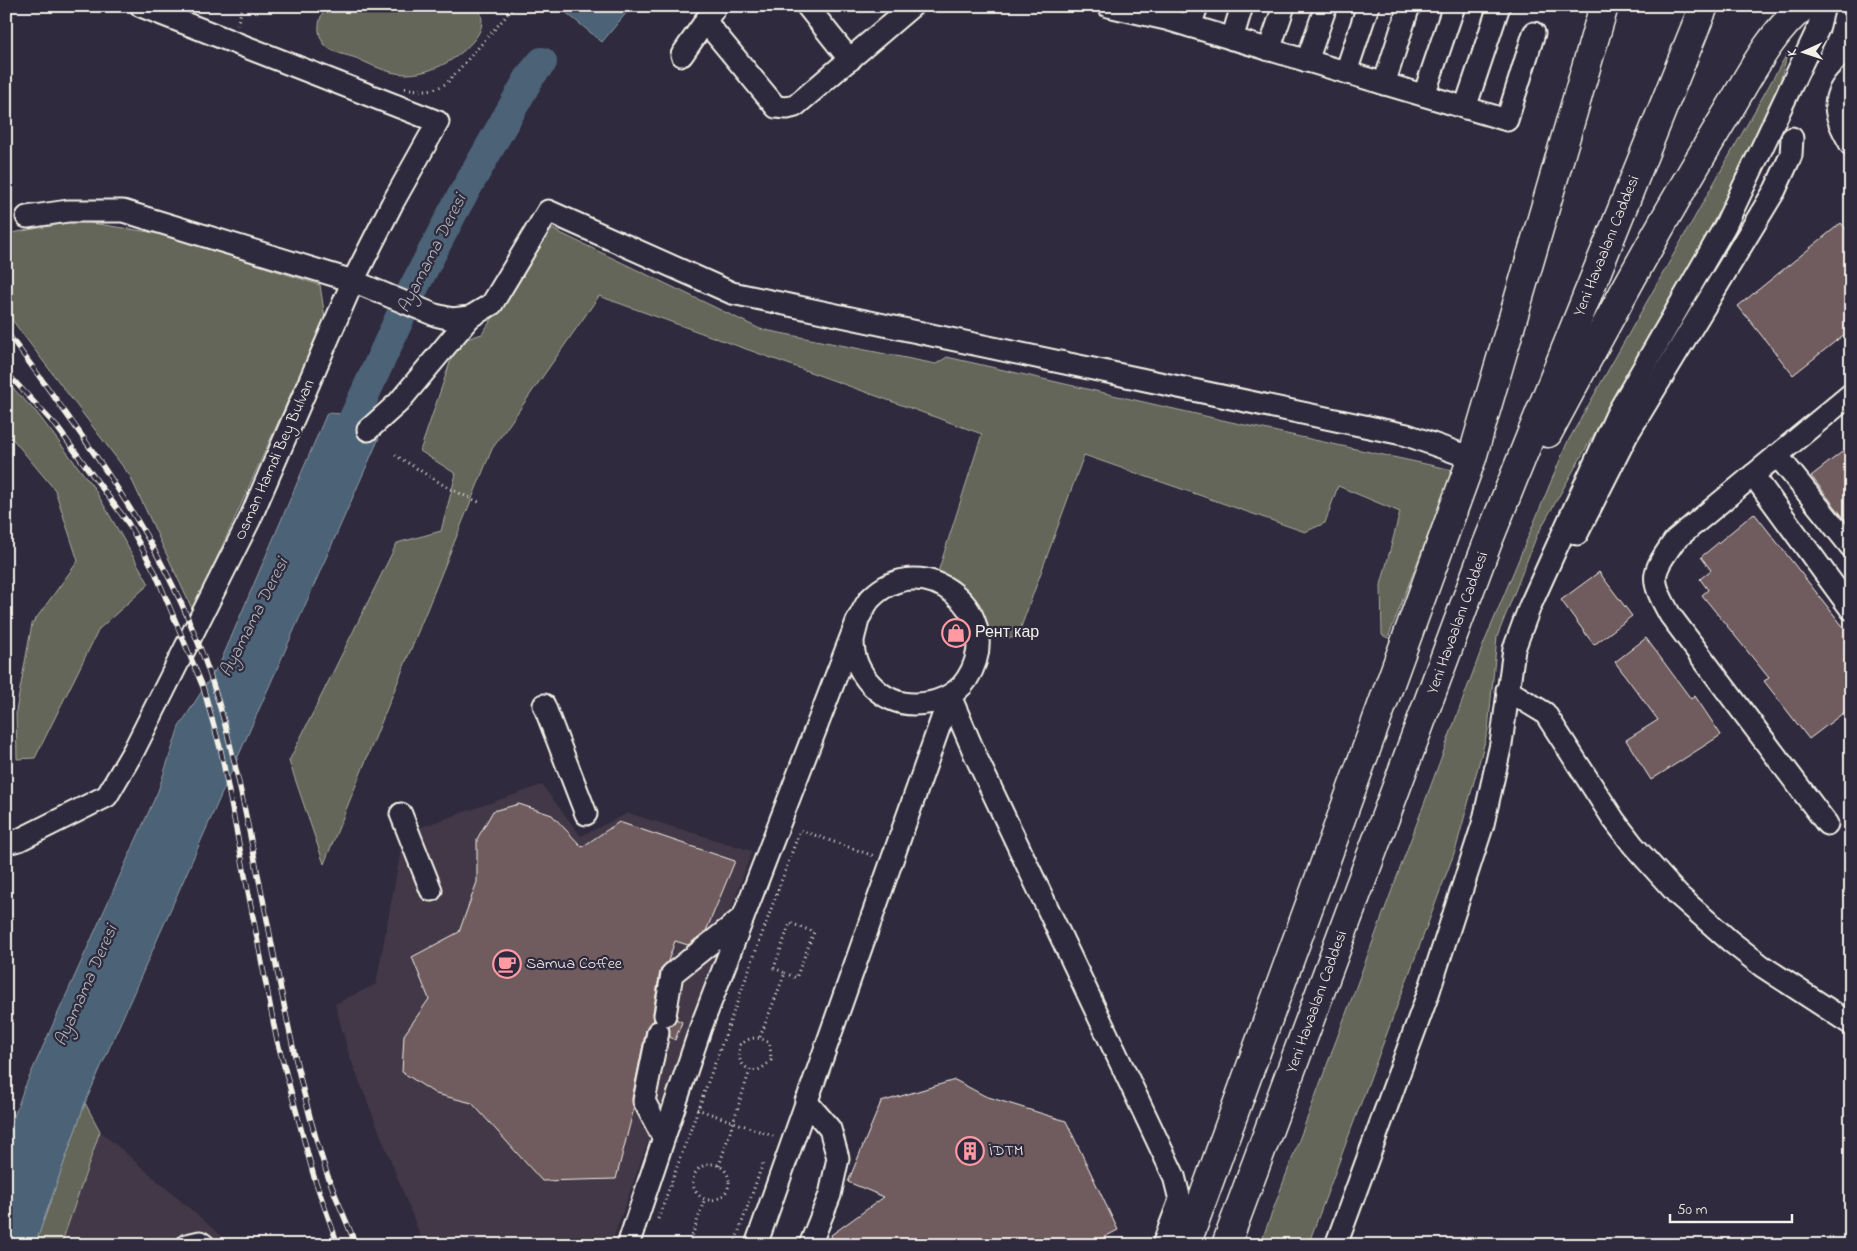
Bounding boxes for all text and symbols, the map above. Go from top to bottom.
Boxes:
north arrow [1780,28,1830,78]
text: K [1782,47,1803,57]
street label: Yeni Havaalanı Caddesi [1568,172,1646,320]
water label: Ayamama Deresi [392,189,475,318]
street label: Osman Hamdi Bey Bulvarı [229,376,321,544]
street label: Yeni Havaalanı Caddesi [1421,548,1495,698]
water label: Ayamama Deresi [214,553,297,682]
shop icon: Рент кар [941,618,971,648]
place label: Рент кар [975,621,1039,645]
water label: Ayamama Deresi [49,920,126,1051]
street label: Yeni Havaalanı Caddesi [1280,927,1354,1077]
cafe icon: Samua Coffee [492,949,522,979]
place label: Samua Coffee [526,952,623,976]
building icon: İDTM [955,1136,985,1166]
place label: İDTM [989,1139,1023,1163]
scale bar [1670,1191,1792,1223]
text: 50 m [1677,1199,1708,1221]

